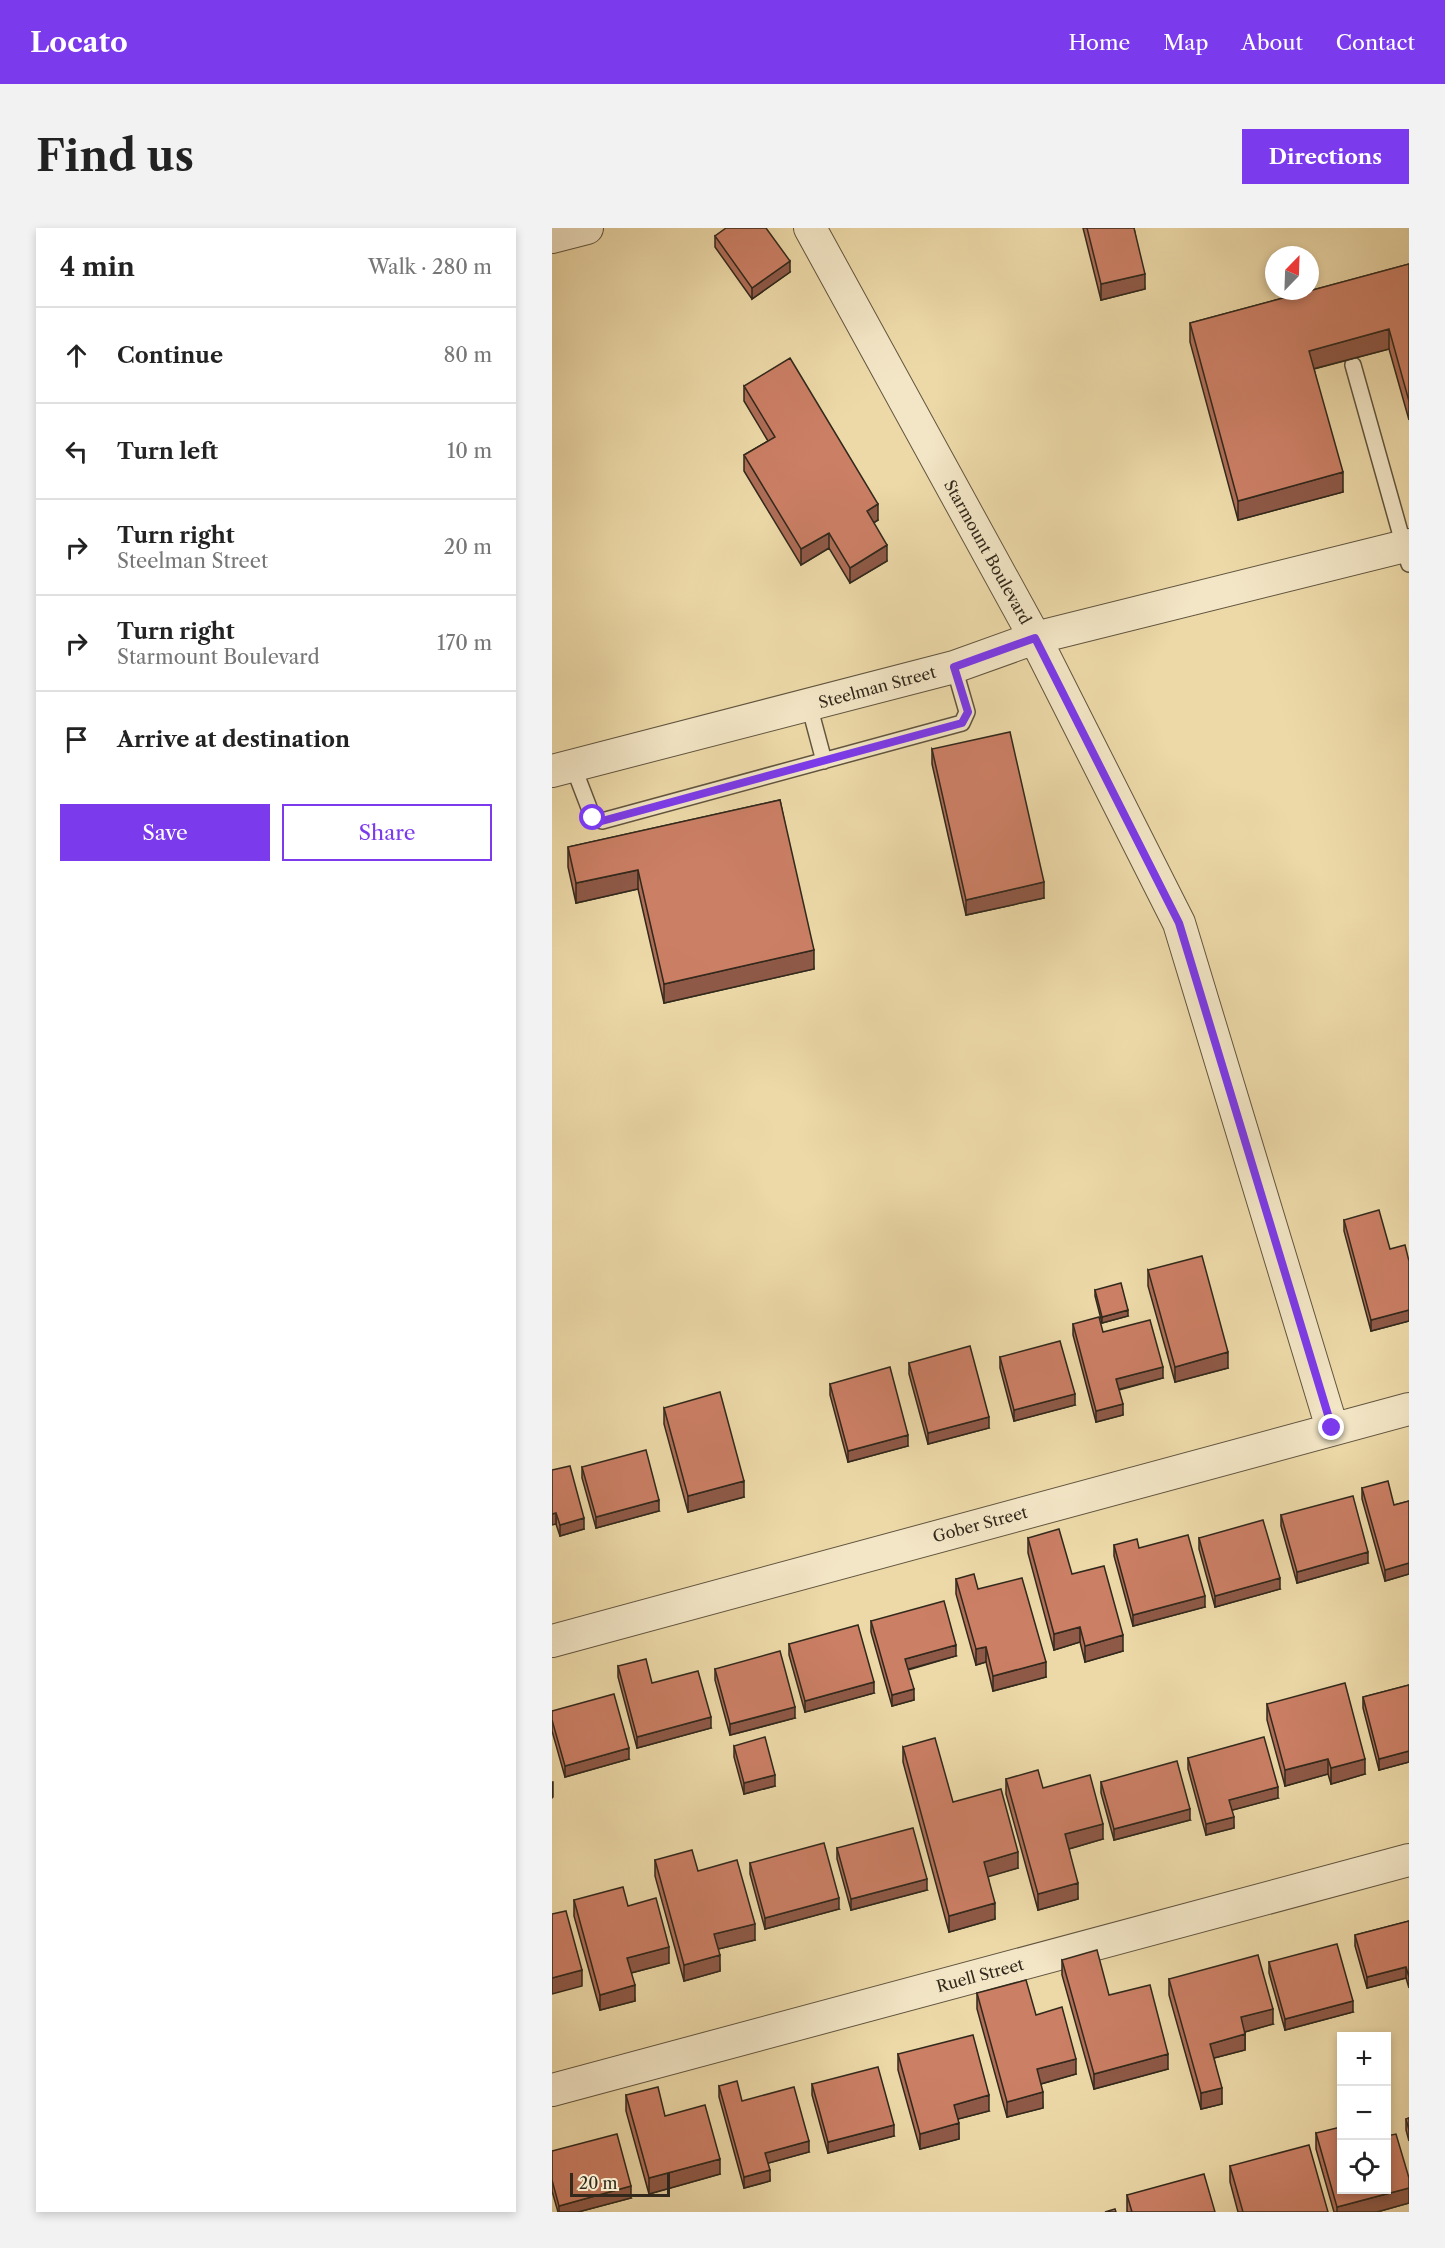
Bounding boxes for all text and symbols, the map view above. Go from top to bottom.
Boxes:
text: Locato [30,25,128,59]
text: Home [1069,30,1130,55]
text: Map [1163,30,1208,55]
text: About [1241,30,1303,55]
text: Contact [1336,30,1415,55]
button: Directions [1242,129,1409,184]
text: Find us [36,130,194,182]
north arrow [1265,246,1319,300]
text: 4 min [60,251,135,283]
text: Walk · 280 m [368,255,492,279]
icon: ahead [60,339,93,372]
text: Continue [117,342,223,369]
text: 80 m [444,343,492,367]
icon: left [60,435,93,468]
text: Turn left [117,438,218,465]
text: 10 m [447,439,492,463]
street label: Starmount Boulevard [940,476,1036,628]
text: Turn right [117,522,235,549]
icon: right [60,531,93,564]
text: 20 m [444,535,492,559]
text: Steelman Street [117,549,268,573]
text: Turn right [117,618,235,645]
icon: right [60,627,93,660]
text: 170 m [437,631,492,655]
text: Starmount Boulevard [117,645,320,669]
street label: Steelman Street [816,662,938,712]
icon: arrive [60,723,93,756]
text: Arrive at destination [117,726,350,753]
button: Save [60,804,270,861]
button: Share [282,804,492,861]
route start [579,804,605,830]
route end [1318,1414,1344,1440]
street label: Gober Street [930,1502,1030,1546]
street label: Ruell Street [934,1954,1026,1996]
map controls [1337,2032,1391,2194]
button: + [1337,2032,1391,2086]
button: − [1337,2086,1391,2140]
button: locate [1337,2140,1391,2194]
scale bar [570,2170,670,2198]
text: 20 m [579,2173,618,2193]

